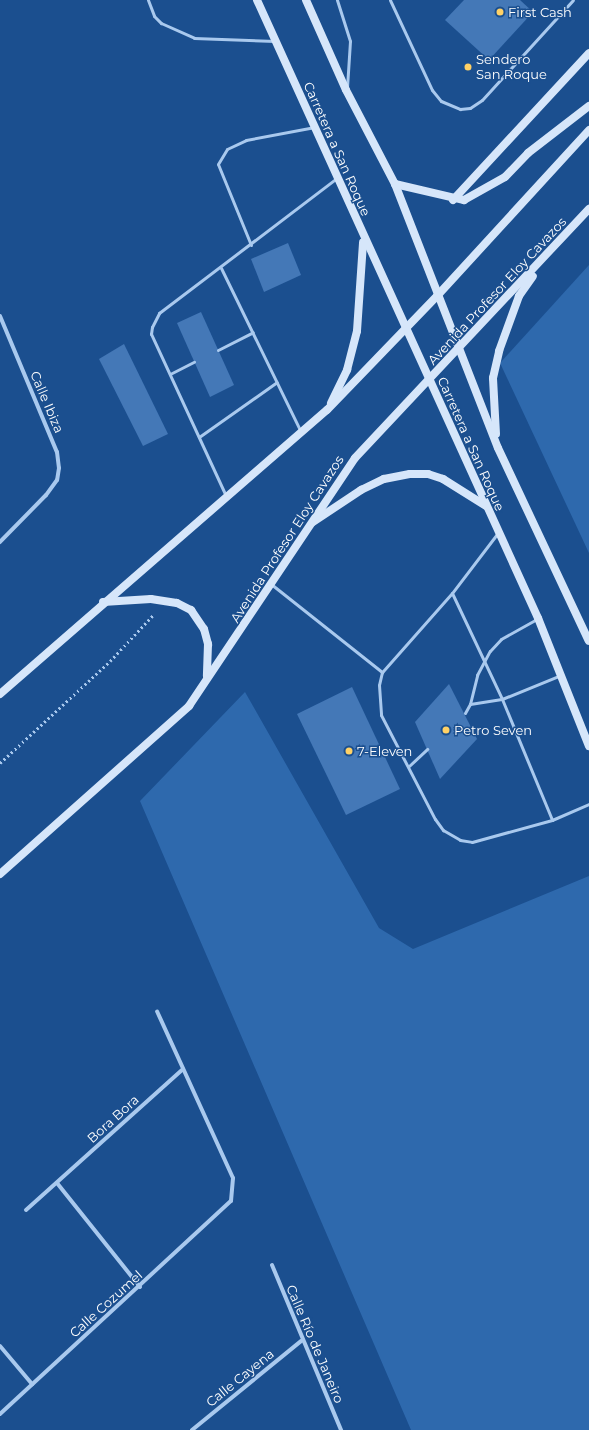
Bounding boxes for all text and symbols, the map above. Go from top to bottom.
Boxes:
place label: First Cash [508,4,572,20]
marker: First Cash [495,7,505,17]
place label: Sendero San Roque [476,52,547,83]
marker: Sendero San Roque [463,62,473,72]
street label: Carretera a San Roque [300,79,374,219]
street label: Avenida Profesor Eloy Cavazos [424,214,570,368]
street label: Calle Ibiza [27,369,67,435]
street label: Carretera a San Roque [434,374,508,514]
street label: Avenida Profesor Eloy Cavazos [227,453,347,625]
place label: Petro Seven [454,722,532,738]
marker: Petro Seven [441,725,451,735]
place label: 7-Eleven [357,743,412,759]
marker: 7-Eleven [344,746,354,756]
street label: Bora Bora [84,1092,142,1146]
street label: Calle Cozumel [66,1267,146,1341]
street label: Calle Río de Janeiro [283,1282,347,1406]
street label: Calle Cayena [203,1346,277,1410]

